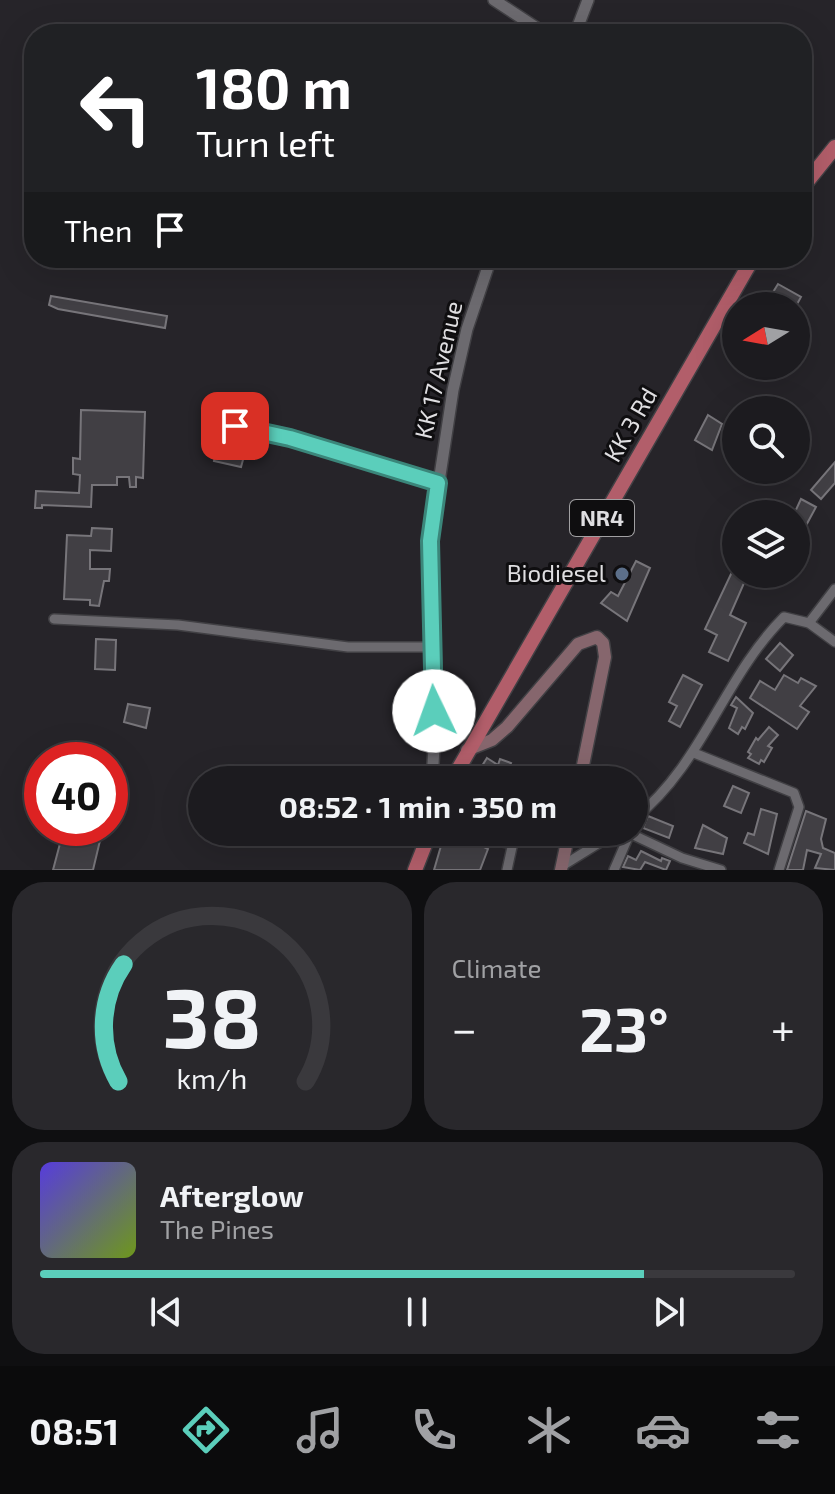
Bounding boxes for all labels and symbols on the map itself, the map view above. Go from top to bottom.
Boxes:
north arrow [722,292,810,380]
street label: KK 17 Avenue [408,298,467,441]
street label: KK 3 Rd [597,382,662,466]
pin [201,392,269,460]
road number: NR4 [570,500,634,536]
place label: Biodiesel [507,558,606,587]
marker: Biodiesel [613,565,631,583]
position arrow [392,669,476,753]
speed limit sign: 40 [24,742,128,846]

